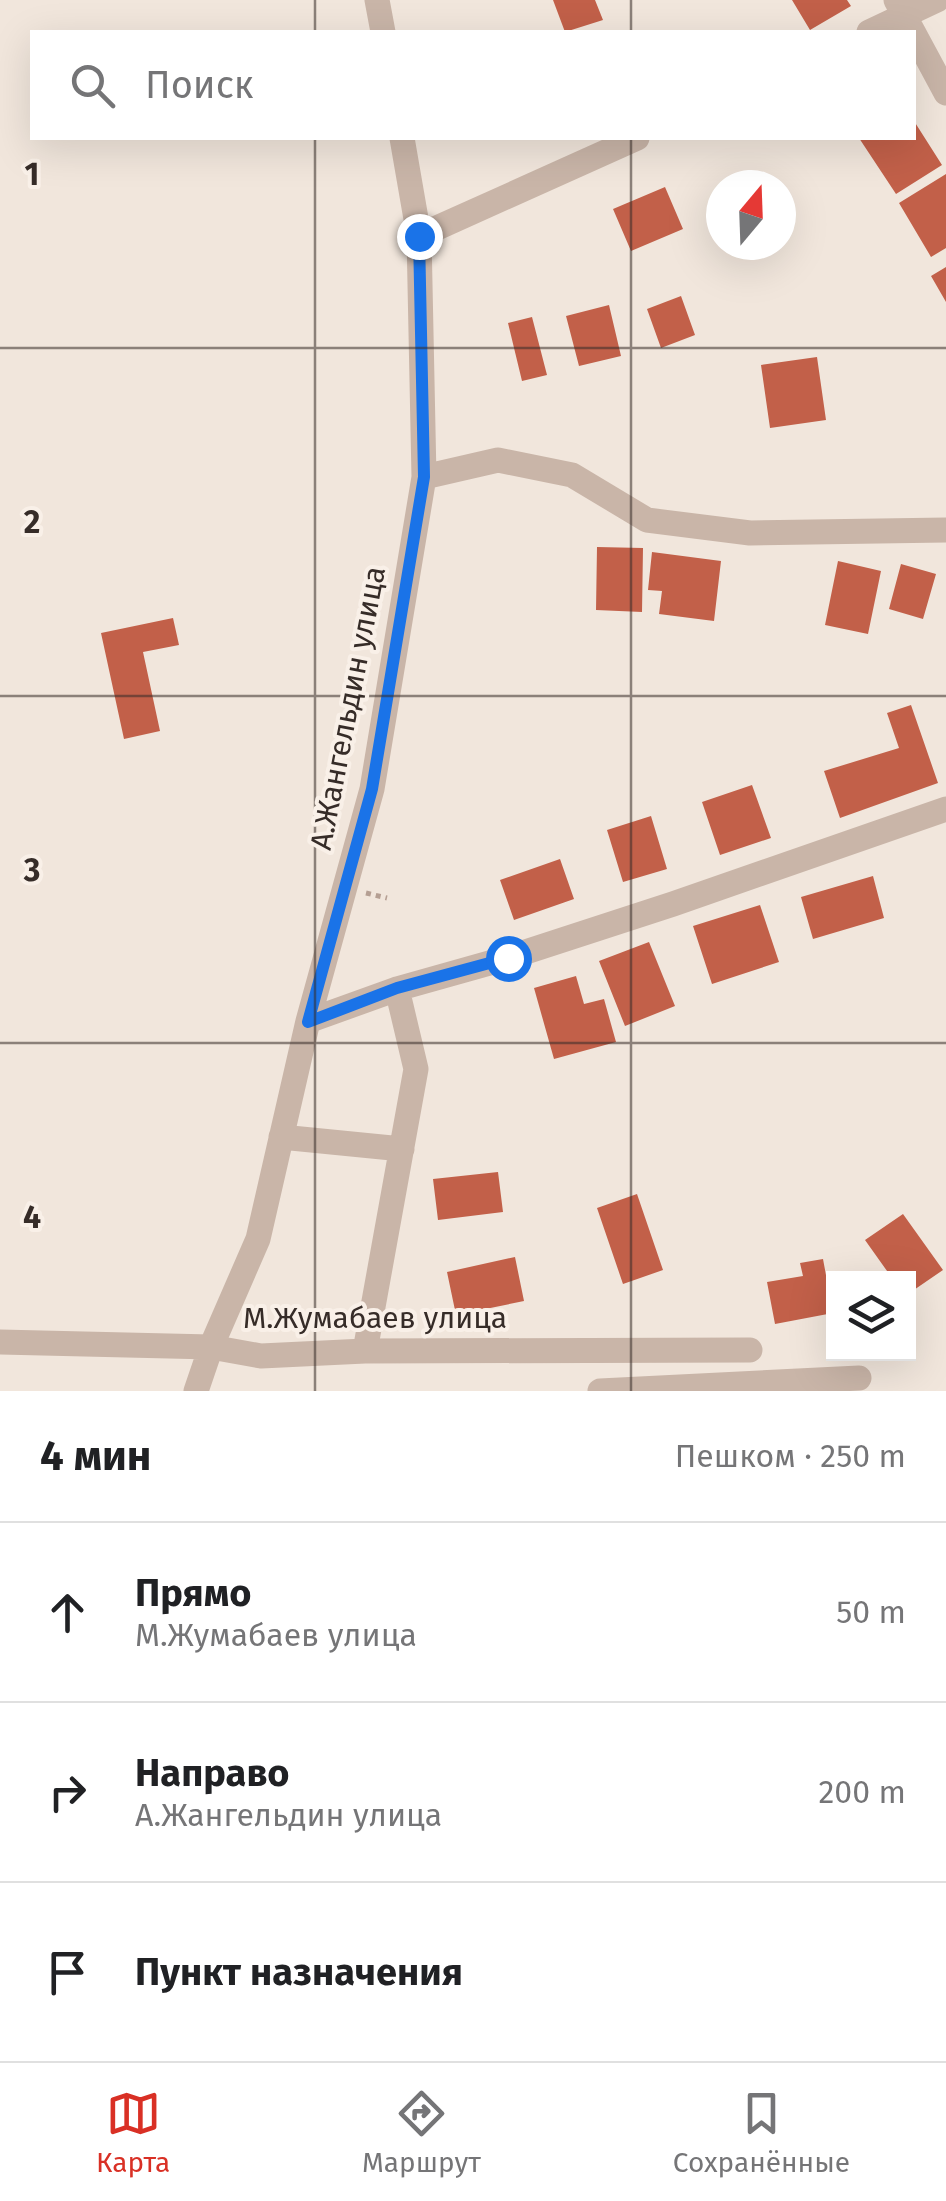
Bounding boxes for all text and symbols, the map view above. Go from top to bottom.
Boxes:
search box [30,30,916,140]
icon: search [65,58,120,113]
text: Поиск [145,62,254,108]
text: 1 [25,155,39,193]
north arrow [706,170,796,260]
route end [397,214,443,260]
text: 2 [24,503,40,541]
street label: А.Жангельдин улица [303,563,393,853]
text: 3 [23,851,40,889]
route start [486,936,532,982]
text: 4 [23,1198,41,1236]
map controls [826,1271,916,1361]
button: layers [826,1271,916,1361]
street label: М.Жумабаев улица [243,1300,507,1336]
text: 4 мин [40,1431,151,1481]
text: Пешком · 250 m [675,1437,906,1475]
text: Прямо [135,1570,251,1616]
icon: ahead [40,1585,95,1640]
text: 50 m [836,1593,906,1631]
text: М.Жумабаев улица [135,1616,417,1654]
text: Направо [135,1750,289,1796]
icon: right [40,1765,95,1820]
text: 200 m [819,1773,906,1811]
text: А.Жангельдин улица [135,1796,442,1834]
icon: arrive [40,1945,95,2000]
text: Пункт назначения [135,1949,463,1995]
tab: Карта [96,2086,170,2179]
tab: Маршрут [362,2086,481,2179]
tab: Сохранённые [673,2086,850,2179]

